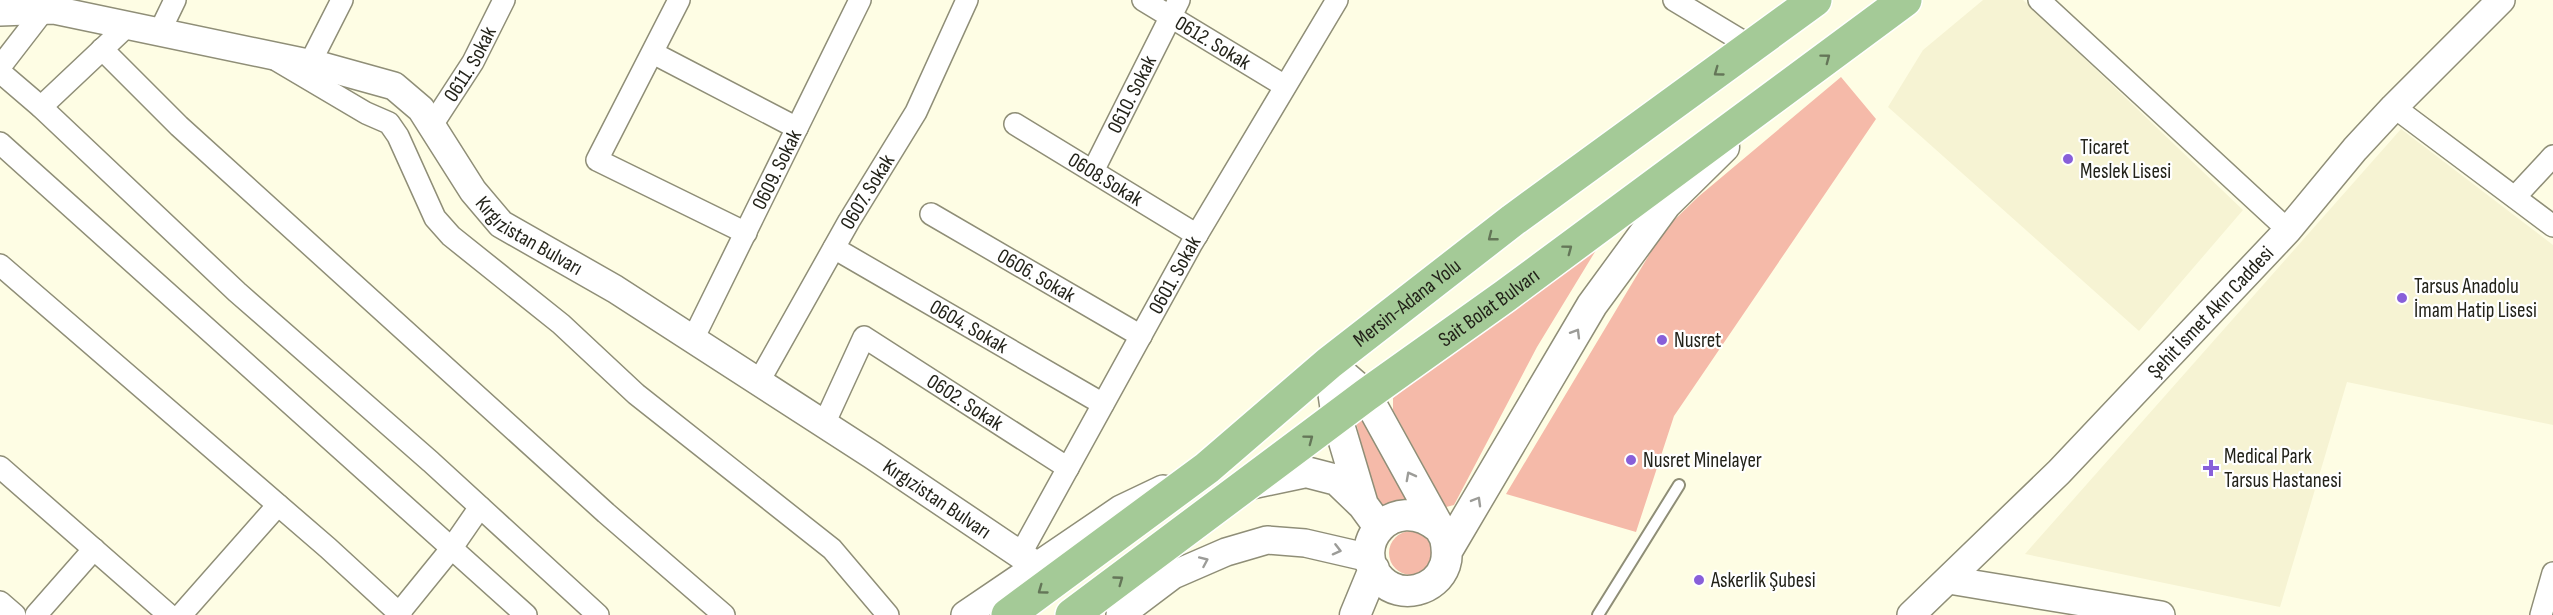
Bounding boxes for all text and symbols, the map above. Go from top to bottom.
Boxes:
street label: 0612. Sokak [1171,10,1256,75]
street label: 0611. Sokak [438,22,501,106]
street label: 0610. Sokak [1102,51,1162,137]
one-way arrow [1819,55,1830,66]
one-way arrow [1713,65,1724,76]
street label: 0609. Sokak [746,125,807,214]
place label: Ticaret Meslek Lisesi [2080,135,2171,184]
street label: 0608.Sokak [1064,147,1147,211]
street label: 0607. Sokak [834,150,900,234]
marker: Ticaret Meslek Lisesi [2061,152,2075,166]
street label: Kırgızistan Bulvarı [470,191,587,280]
one-way arrow [1488,229,1499,240]
street label: 0601. Sokak [1143,231,1206,318]
street label: Şehit İsmet Akın Caddesi [2142,241,2279,383]
street label: 0606. Sokak [993,243,1080,308]
one-way arrow [1561,246,1572,257]
street label: Mersin-Adana Yolu [1348,253,1466,352]
street label: Sait Bolat Bulvarı [1433,263,1544,352]
place label: Tarsus Anadolu İmam Hatip Lisesi [2414,274,2537,323]
marker: Tarsus Anadolu İmam Hatip Lisesi [2395,291,2409,305]
street label: 0604. Sokak [926,294,1012,359]
one-way arrow [1569,328,1580,339]
place label: Nusret [1674,328,1722,353]
marker: Nusret [1655,333,1669,347]
street label: 0602. Sokak [922,368,1008,436]
one-way arrow [1302,435,1313,446]
place label: Medical Park Tarsus Hastanesi [2224,444,2342,493]
place label: Nusret Minelayer [1643,448,1762,473]
marker: Nusret Minelayer [1624,453,1638,467]
street label: Kırgızistan Bulvarı [878,454,996,544]
marker: Medical Park Tarsus Hastanesi [2202,459,2220,477]
one-way arrow [1406,472,1417,482]
one-way arrow [1470,496,1481,507]
one-way arrow [1332,543,1342,556]
one-way arrow [1198,557,1209,569]
place label: Askerlik Şubesi [1710,568,1816,593]
marker: Askerlik Şubesi [1692,573,1706,587]
one-way arrow [1112,577,1123,588]
one-way arrow [1037,583,1048,594]

